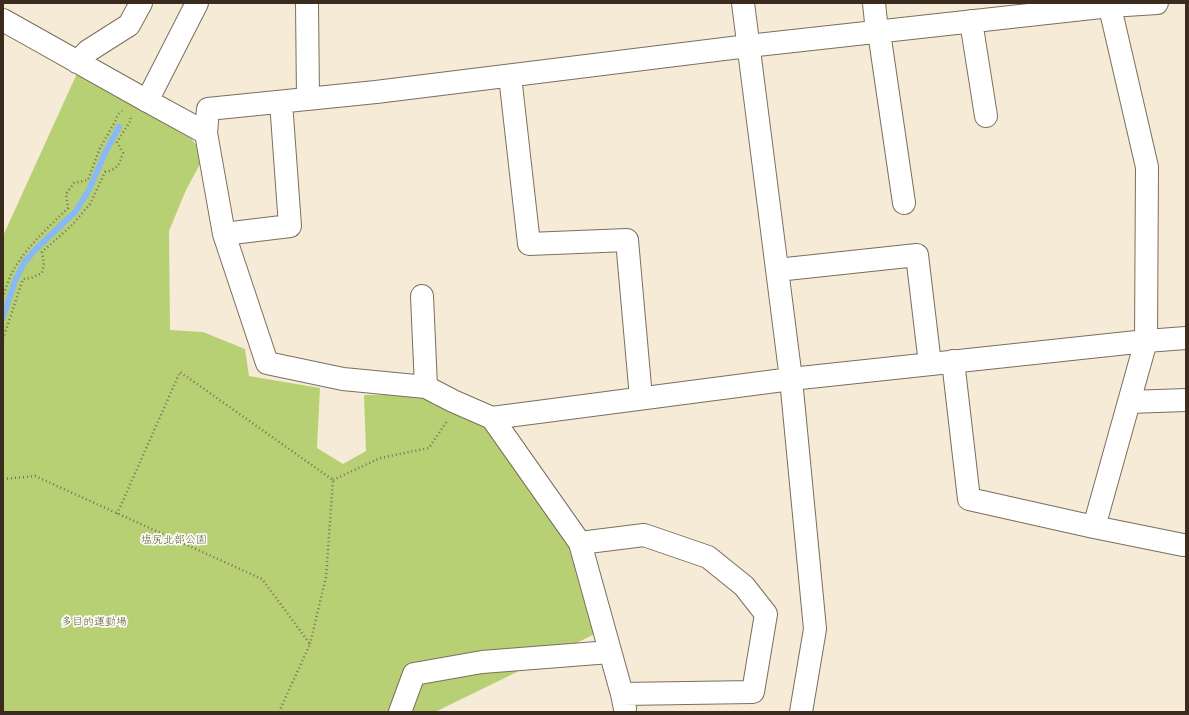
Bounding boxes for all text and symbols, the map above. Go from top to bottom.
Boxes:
park label: 塩尻北部公園 [141,533,207,547]
park label: 多目的運動場 [61,615,127,629]

